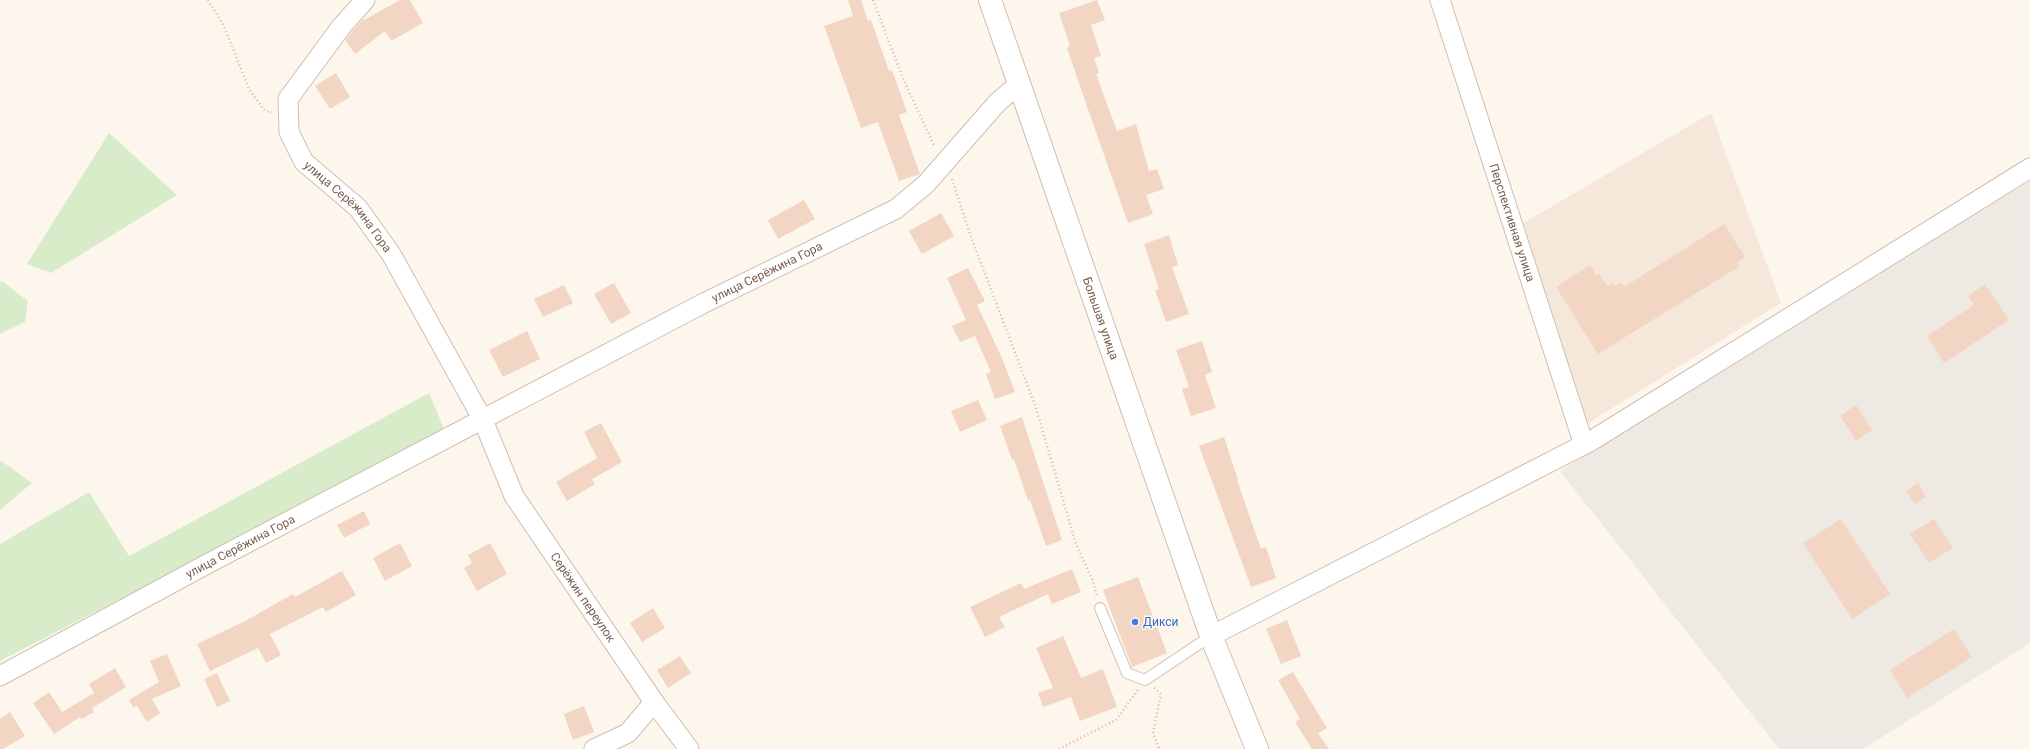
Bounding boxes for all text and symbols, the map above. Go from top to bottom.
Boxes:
street label: улица Серёжина Гора [301,158,394,255]
street label: Перспективная улица [1486,162,1538,283]
street label: улица Серёжина Гора [709,239,825,305]
street label: Большая улица [1080,275,1121,362]
street label: улица Серёжина Гора [183,512,297,581]
street label: Серёжин переулок [547,550,619,645]
place label: Дикси [1143,615,1179,629]
marker: Дикси [1130,617,1140,627]

